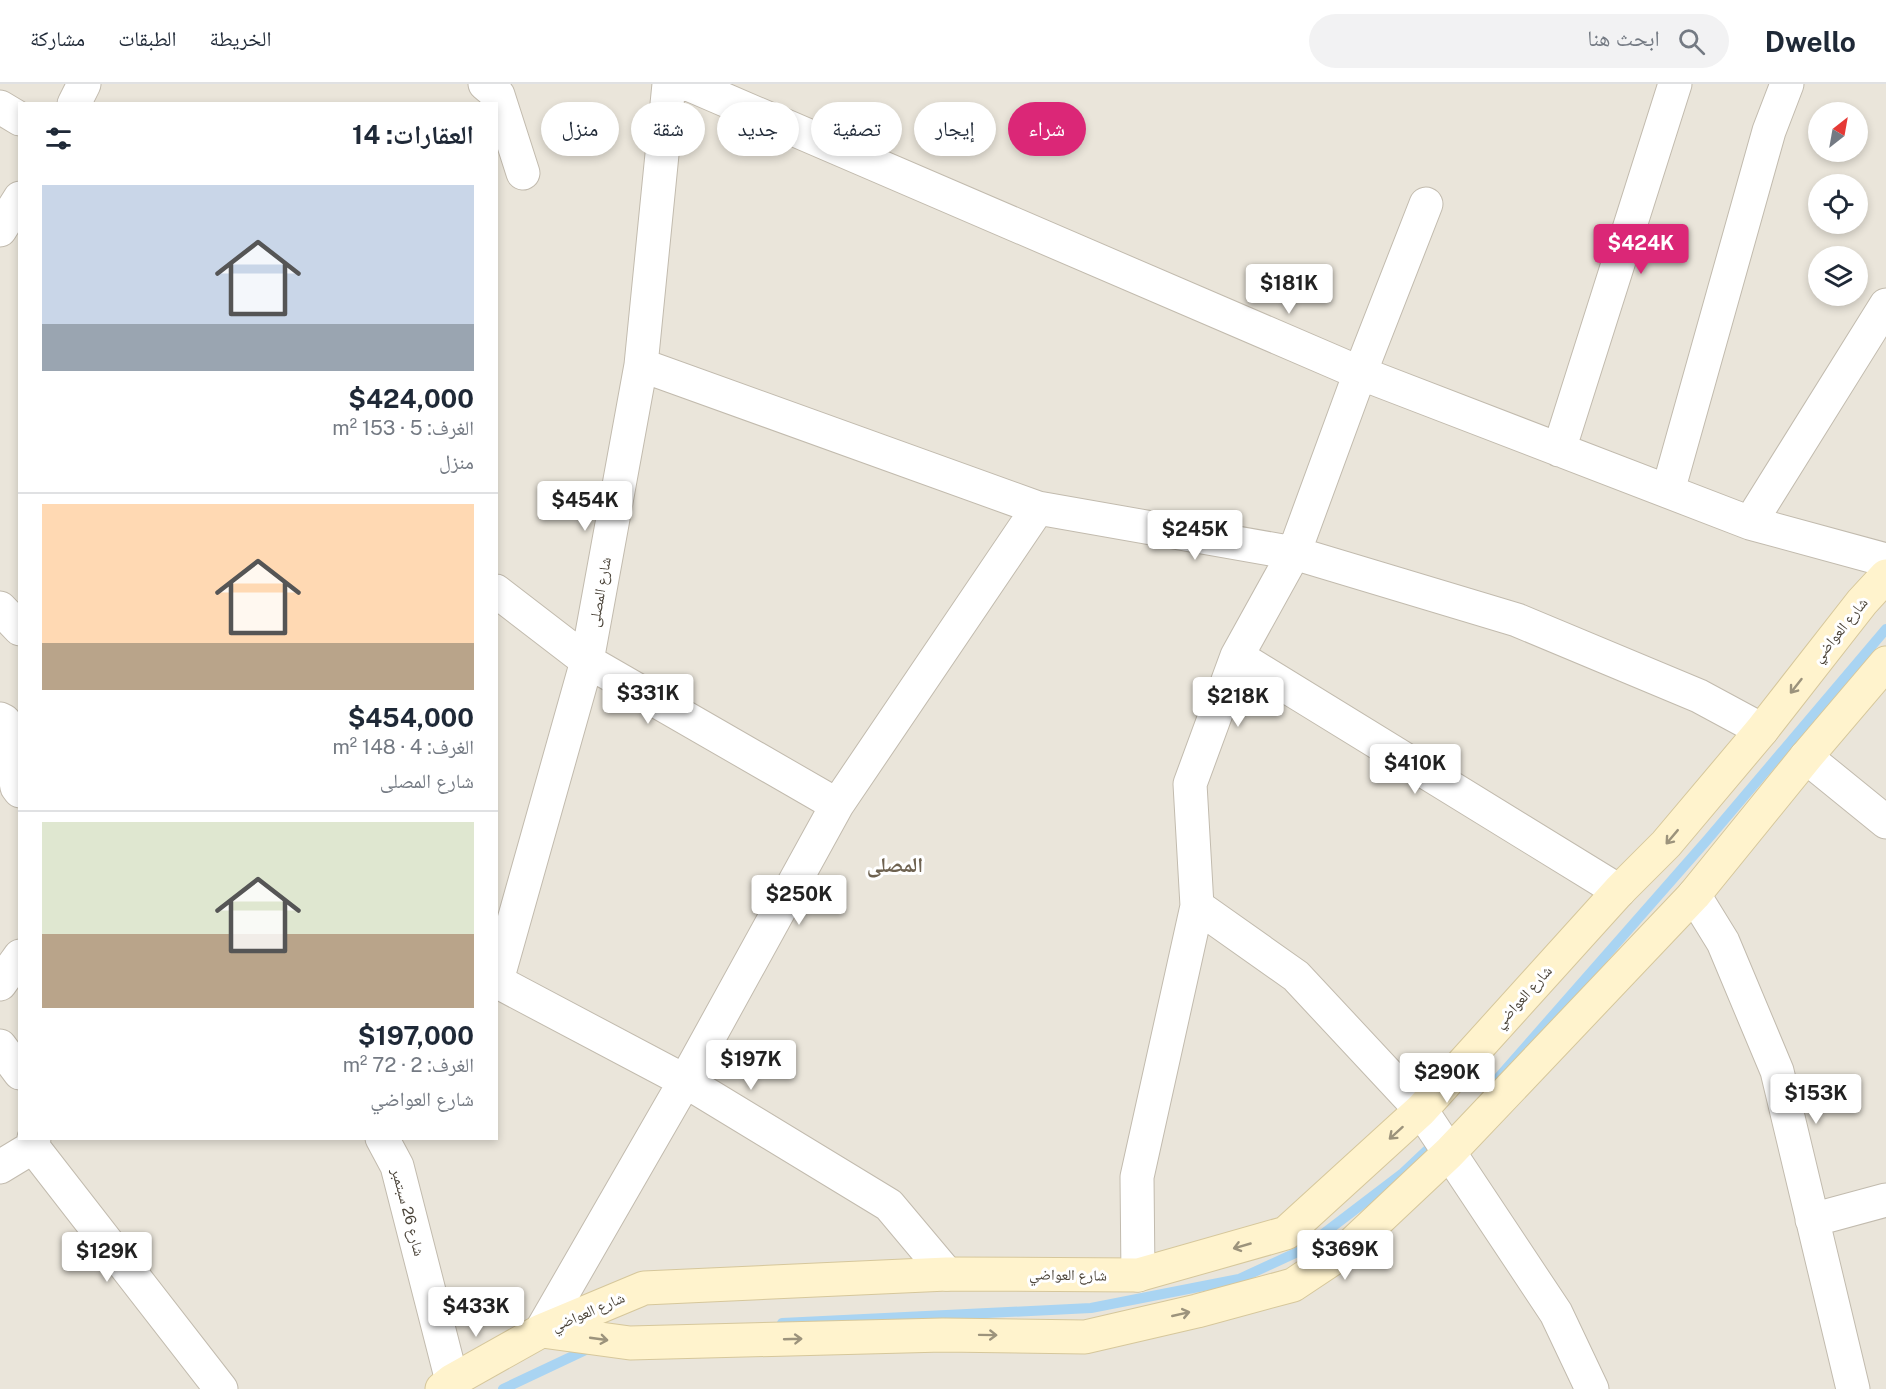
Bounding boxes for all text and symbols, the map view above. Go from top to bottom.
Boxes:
search box [1309,14,1729,68]
text: ابحث هنا [1587,25,1660,51]
icon: search [1675,25,1708,58]
text: Dwello [1765,25,1856,58]
text: مشاركة [30,26,85,51]
text: الطبقات [118,26,177,51]
text: الخريطة [210,26,271,51]
chip: منزل [541,102,619,156]
chip: شقة [631,102,705,156]
chip: جديد [717,102,799,156]
chip: تصفية [811,102,902,156]
chip: إيجار [914,102,996,156]
chip: شراء [1008,102,1086,156]
north arrow [1808,102,1868,162]
map controls [1808,102,1868,306]
text: العقارات: 14 [352,119,474,150]
icon: filters [42,122,75,155]
button: locate [1808,174,1868,234]
icon: home [204,224,312,332]
pin: $424K [1599,224,1683,275]
text: $424K [1608,231,1674,255]
button: layers [1808,246,1868,306]
pin: $181K [1247,264,1331,315]
text: $181K [1260,271,1318,295]
text: $424,000 [348,383,474,414]
text: الغرف: 5 · 153 m² [332,416,474,440]
text: منزل [439,450,474,474]
pin: $454K [543,481,627,532]
text: $454K [551,488,619,512]
pin: $245K [1153,510,1237,561]
text: $245K [1161,517,1229,541]
icon: home [204,543,312,651]
street label: شارع المصلى [585,555,616,629]
street label: شارع العواضي [1809,594,1874,668]
pin: $331K [606,674,690,725]
pin: $218K [1196,677,1280,728]
one-way arrow [1790,678,1803,694]
text: $331K [616,681,680,705]
text: $218K [1207,684,1269,708]
text: $454,000 [348,702,474,733]
text: الغرف: 4 · 148 m² [332,735,474,759]
pin: $410K [1373,744,1457,795]
text: $410K [1384,751,1446,775]
text: شارع المصلى [380,769,474,793]
one-way arrow [1665,829,1679,844]
district label: المصلى [867,852,923,878]
icon: home [204,861,312,969]
pin: $250K [757,875,841,926]
text: $250K [765,882,833,906]
street label: شارع العواضي [1490,962,1558,1034]
text: $197,000 [358,1020,474,1051]
pin: $197K [709,1040,793,1091]
text: $197K [720,1047,782,1071]
text: الغرف: 2 · 72 m² [343,1053,474,1077]
pin: $290K [1405,1053,1489,1104]
text: $290K [1414,1060,1480,1084]
pin: $153K [1774,1074,1858,1125]
text: $153K [1784,1081,1848,1105]
text: شارع العواضي [370,1087,474,1111]
one-way arrow [1389,1126,1404,1140]
street label: شارع 26 سبتمبر [386,1165,428,1258]
pin: $369K [1303,1230,1387,1281]
pin: $129K [65,1232,149,1283]
text: $369K [1311,1237,1379,1261]
text: $129K [76,1239,138,1263]
one-way arrow [1232,1241,1251,1252]
street label: شارع العواضي [1029,1265,1107,1287]
pin: $433K [434,1287,518,1338]
street label: شارع العواضي [549,1288,629,1338]
text: $433K [442,1294,510,1318]
one-way arrow [1171,1308,1190,1320]
one-way arrow [978,1329,998,1341]
one-way arrow [783,1333,803,1345]
one-way arrow [588,1334,608,1345]

